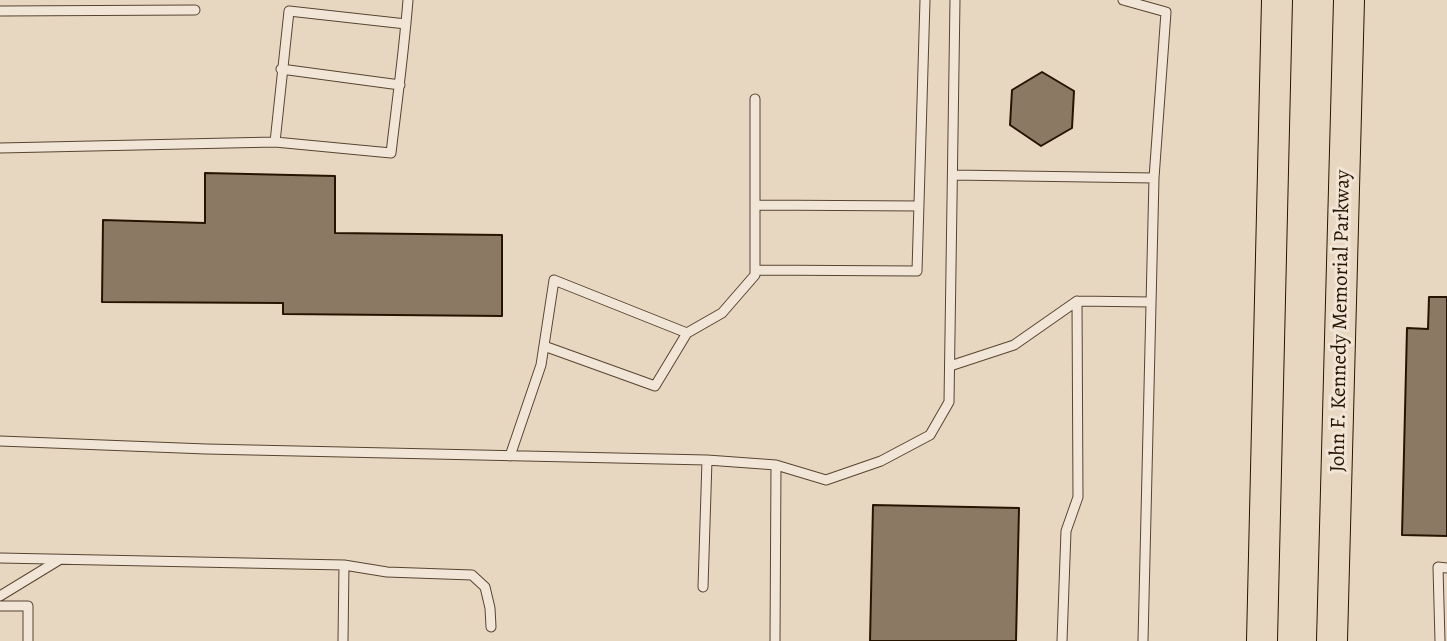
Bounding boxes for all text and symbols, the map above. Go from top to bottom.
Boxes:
street label: John F. Kennedy Memorial Parkway [1326,170,1356,472]

